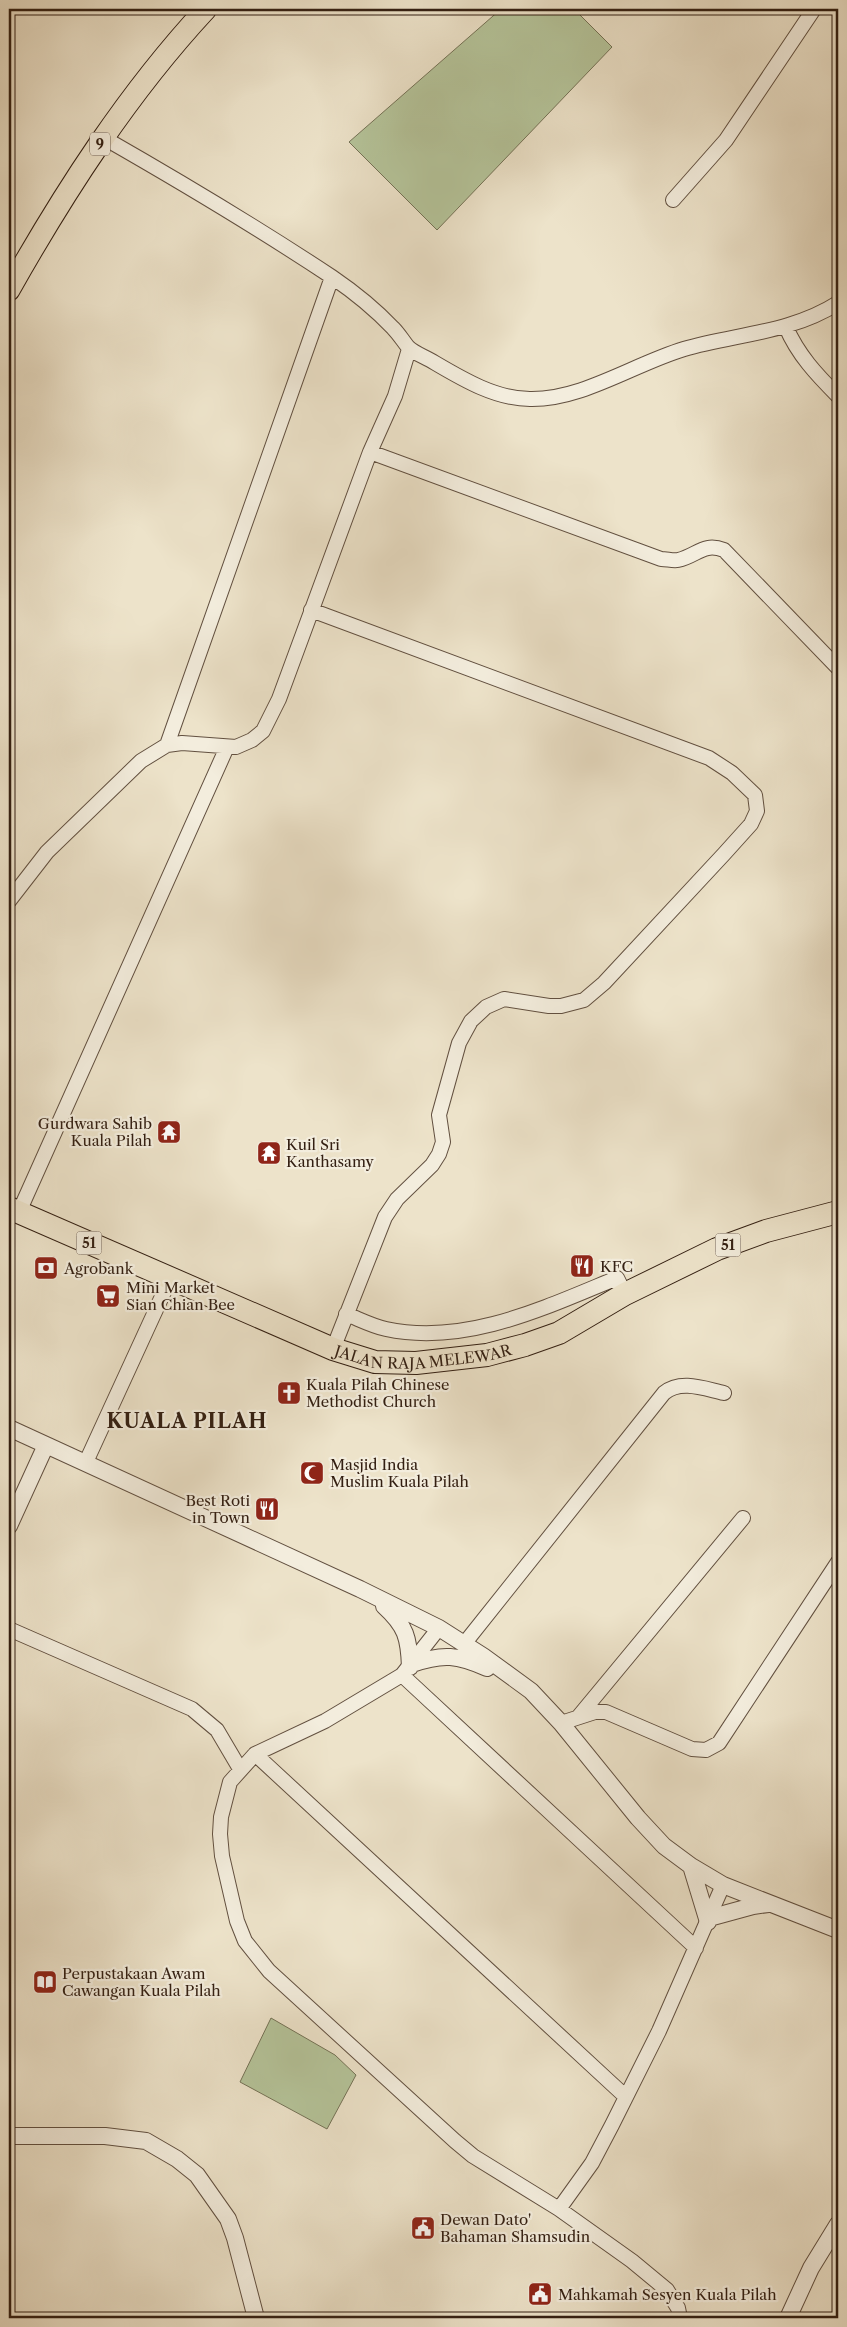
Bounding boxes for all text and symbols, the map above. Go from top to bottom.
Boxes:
road number: 9 [90,132,110,156]
place label: Gurdwara Sahib Kuala Pilah [38,1114,153,1150]
temple icon: Gurdwara Sahib Kuala Pilah [156,1119,182,1145]
place label: Kuil Sri Kanthasamy [286,1135,375,1171]
temple icon: Kuil Sri Kanthasamy [256,1140,282,1166]
road number: 51 [76,1232,102,1254]
road number: 51 [716,1234,740,1256]
restaurant icon: KFC [569,1253,595,1279]
bank icon: Agrobank [33,1255,59,1281]
place label: KFC [600,1257,633,1276]
place label: Agrobank [63,1259,135,1278]
place label: Mini Market Sian Chian Bee [126,1278,235,1314]
supermarket icon: Mini Market Sian Chian Bee [95,1283,121,1309]
street label: JALAN RAJA MELEWAR [330,1339,514,1373]
place label: Kuala Pilah Chinese Methodist Church [306,1375,449,1411]
church icon: Kuala Pilah Chinese Methodist Church [276,1380,302,1406]
district label: KUALA PILAH [107,1409,267,1433]
place label: Masjid India Muslim Kuala Pilah [330,1455,469,1491]
mosque icon: Masjid India Muslim Kuala Pilah [299,1460,325,1486]
place label: Best Roti in Town [185,1491,251,1527]
restaurant icon: Best Roti in Town [254,1496,280,1522]
place label: Perpustakaan Awam Cawangan Kuala Pilah [62,1964,221,2000]
library icon: Perpustakaan Awam Cawangan Kuala Pilah [32,1969,58,1995]
place label: Dewan Dato' Bahaman Shamsudin [440,2210,591,2246]
public building icon: Dewan Dato' Bahaman Shamsudin [410,2215,436,2241]
public building icon: Mahkamah Sesyen Kuala Pilah [527,2281,553,2307]
place label: Mahkamah Sesyen Kuala Pilah [558,2285,777,2304]

